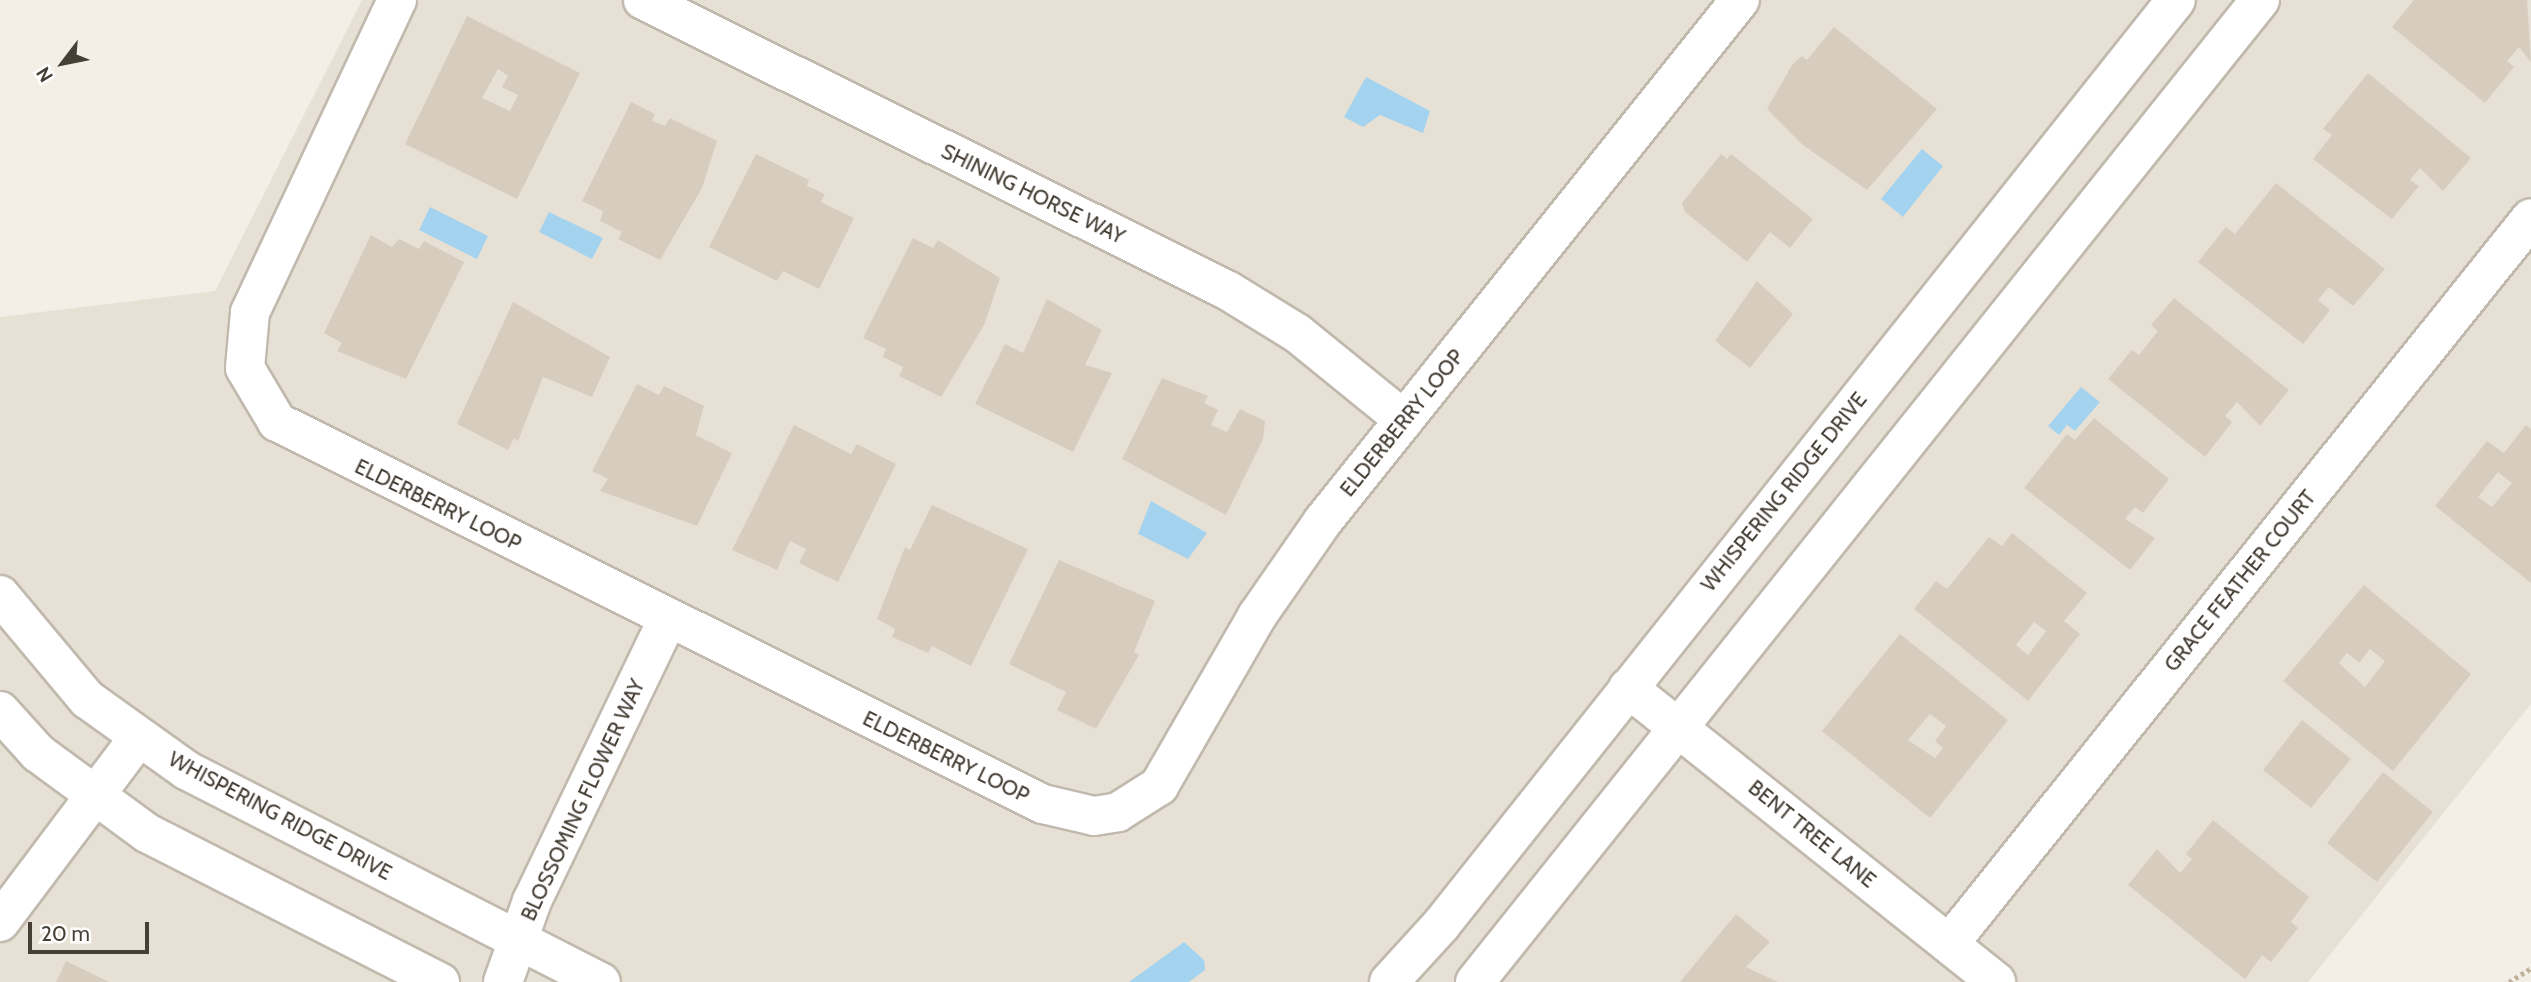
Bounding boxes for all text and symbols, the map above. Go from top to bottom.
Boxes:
north arrow [28,28,98,98]
text: N [31,63,58,86]
street label: SHINING HORSE WAY [937,139,1129,249]
street label: ELDERBERRY LOOP [1335,344,1469,502]
street label: WHISPERING RIDGE DRIVE [1696,387,1872,597]
street label: ELDERBERRY LOOP [351,454,525,556]
street label: GRACE FEATHER COURT [2159,485,2321,677]
street label: BLOSSOMING FLOWER WAY [516,675,650,925]
street label: ELDERBERRY LOOP [859,706,1033,808]
street label: WHISPERING RIDGE DRIVE [164,746,396,886]
street label: BENT TREE LANE [1743,775,1881,893]
scale bar [32,908,152,952]
text: 20 m [41,921,90,946]

